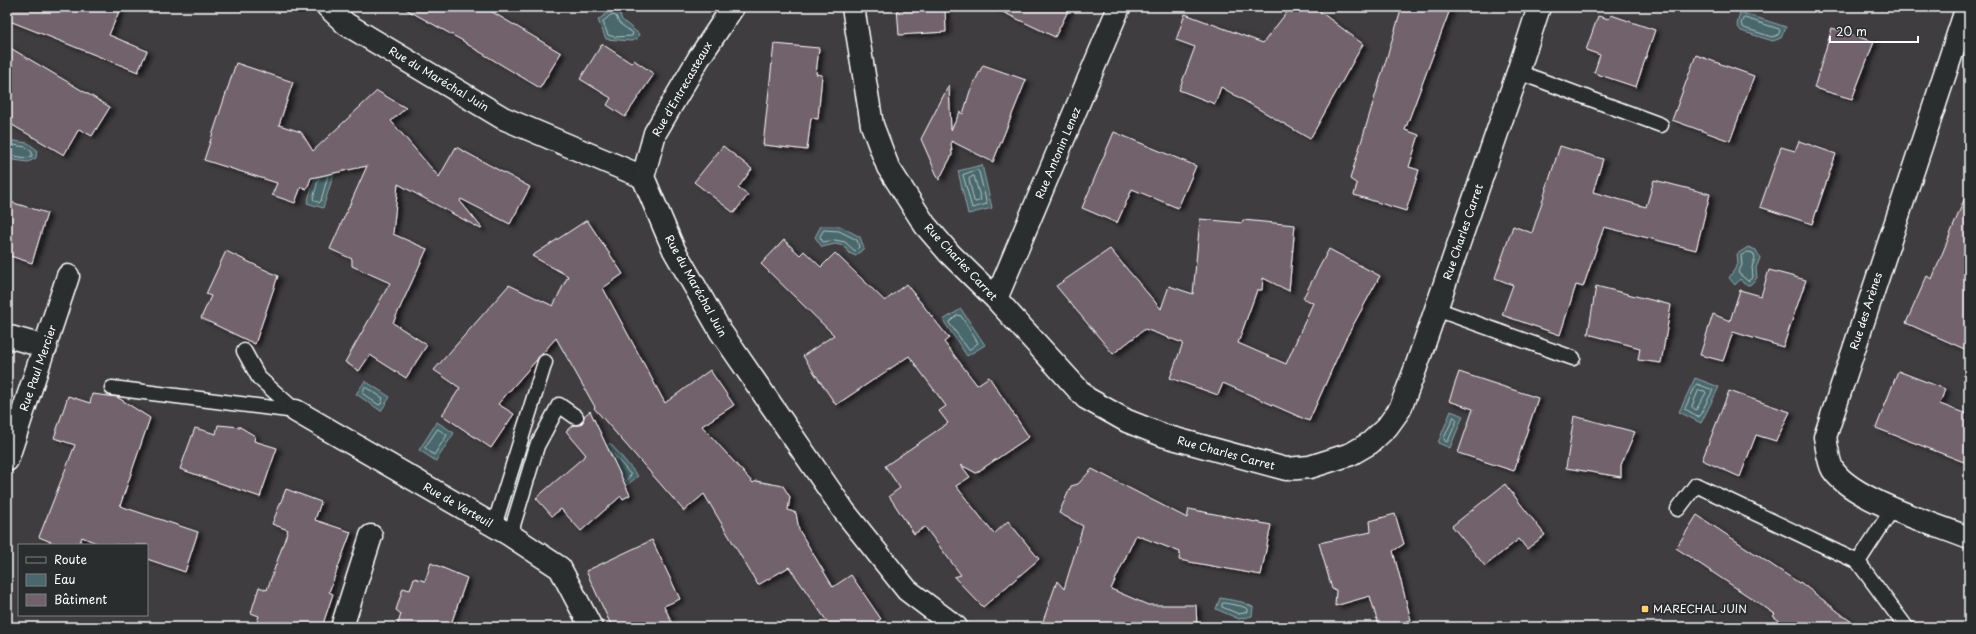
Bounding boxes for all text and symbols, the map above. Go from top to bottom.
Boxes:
scale bar [1830,18,1918,44]
text: 20 m [1836,22,1867,40]
street label: Rue d'Entrecasteaux [647,38,716,139]
street label: Rue du Maréchal Juin [386,42,493,115]
street label: Rue Antonin Lenez [1031,104,1085,201]
street label: Rue Charles Carret [1438,181,1487,282]
street label: Rue Charles Carret [921,219,1002,305]
street label: Rue du Maréchal Juin [661,232,732,340]
street label: Rue des Arènes [1845,270,1886,352]
street label: Rue Paul Mercier [15,322,60,413]
street label: Rue Charles Carret [1175,431,1277,474]
street label: Rue de Verteuil [420,478,496,531]
legend [18,544,148,616]
text: Route [54,550,87,568]
text: Eau [54,570,76,588]
text: Bâtiment [54,590,107,608]
place label: MARECHAL JUIN [1653,600,1747,617]
marker: MARECHAL JUIN [1640,604,1650,614]

